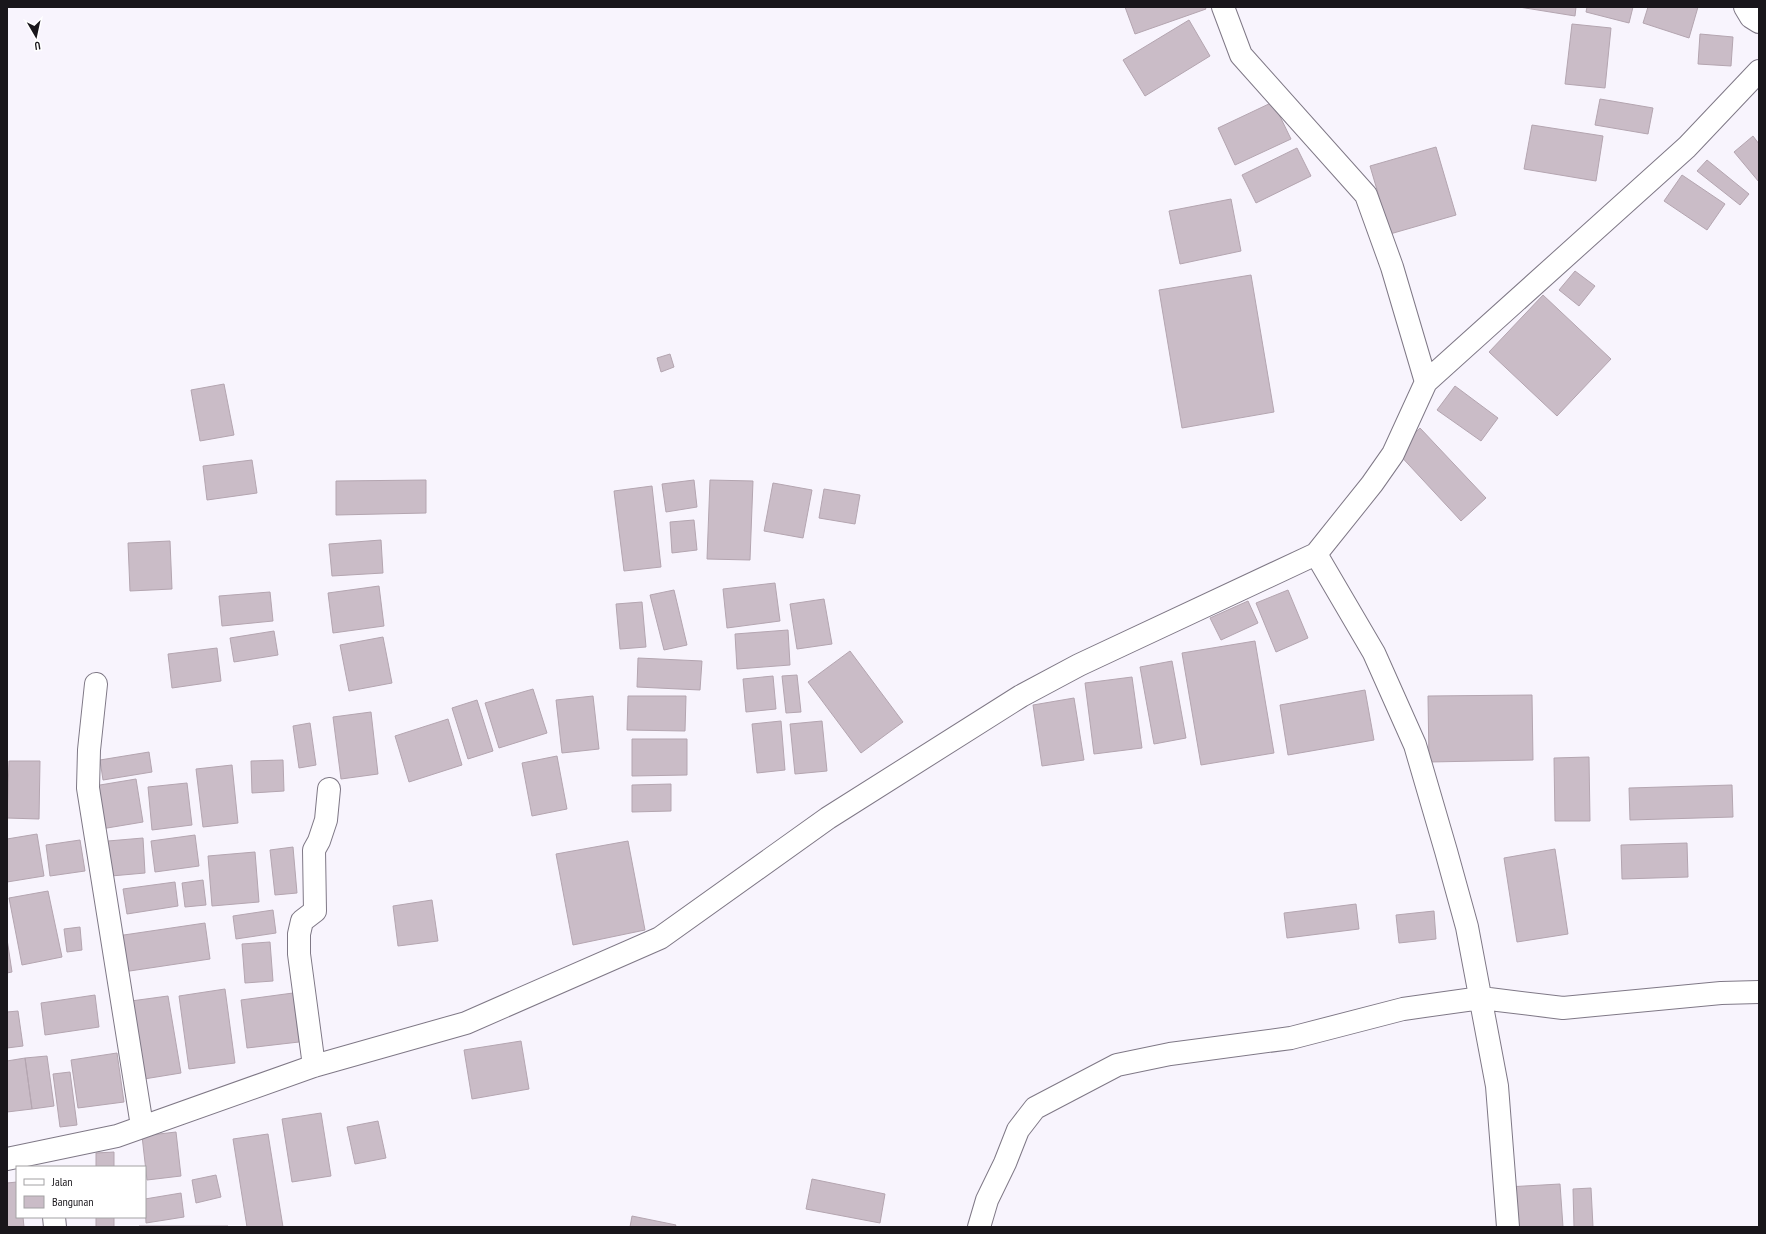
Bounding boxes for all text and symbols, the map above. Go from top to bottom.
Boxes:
north arrow [16,16,56,56]
text: U [33,39,41,53]
legend [16,1166,146,1218]
text: Jalan [51,1174,73,1189]
text: Bangunan [52,1194,93,1209]

